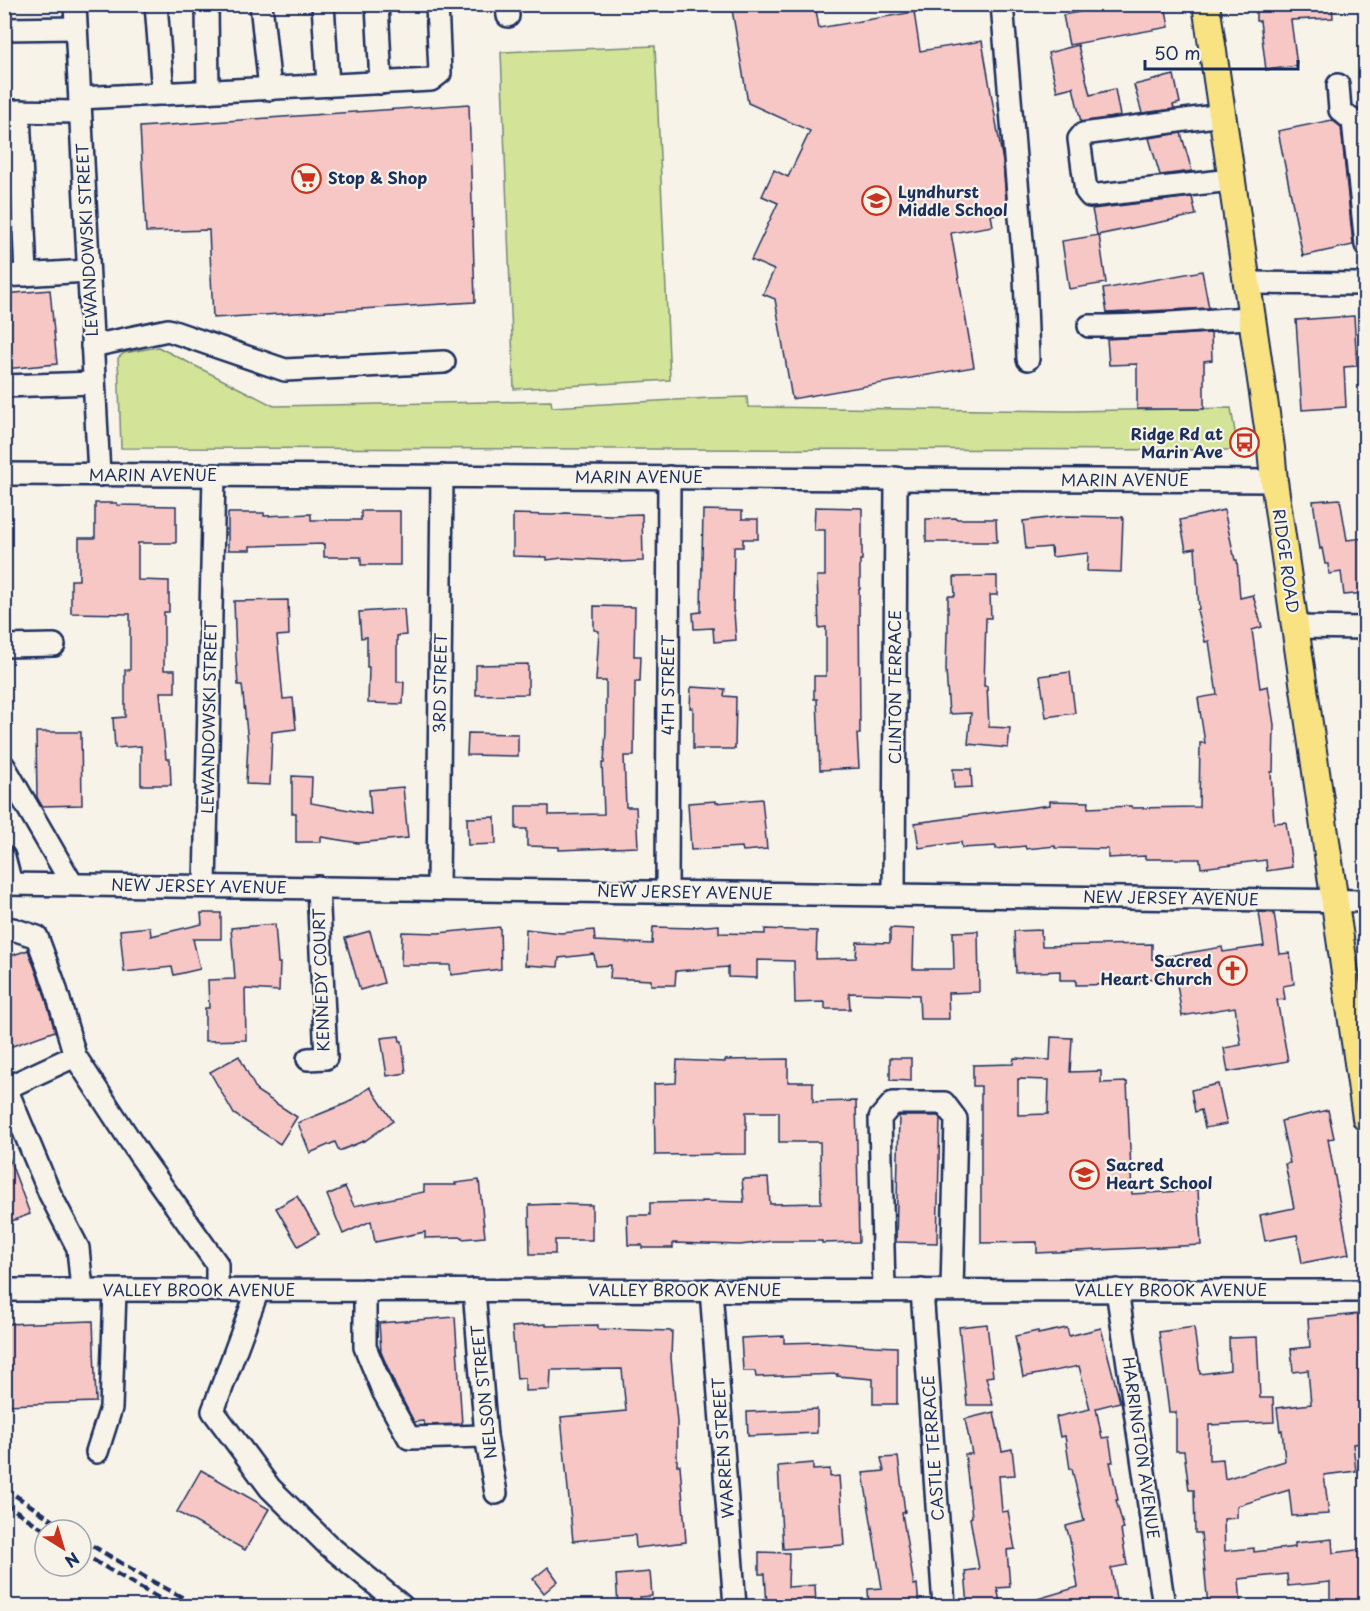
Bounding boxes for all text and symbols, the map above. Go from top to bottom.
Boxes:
scale bar [1145,33,1298,71]
text: 50 m [1154,39,1201,66]
street label: LEWANDOWSKI STREET [69,143,103,337]
supermarket icon: Stop & Shop [291,162,323,194]
place label: Stop & Shop [328,165,427,189]
place label: Lyndhurst Middle School [898,179,1008,221]
school or university icon: Lyndhurst Middle School [861,185,893,217]
place label: Ridge Rd at Marin Ave [1131,421,1223,463]
bus stop icon: Ridge Rd at Marin Ave [1228,427,1260,459]
street label: MARIN AVENUE [89,462,217,486]
street label: MARIN AVENUE [575,464,703,488]
street label: MARIN AVENUE [1061,467,1189,491]
street label: RIDGE ROAD [1268,507,1306,615]
street label: CLINTON TERRACE [882,610,906,764]
street label: LEWANDOWSKI STREET [194,620,222,814]
street label: 3RD STREET [426,633,452,733]
street label: 4TH STREET [655,635,679,735]
street label: NEW JERSEY AVENUE [111,871,287,899]
street label: NEW JERSEY AVENUE [597,877,773,905]
street label: NEW JERSEY AVENUE [1083,883,1259,911]
street label: KENNEDY COURT [306,908,334,1052]
place label: Sacred Heart Church [1101,948,1212,990]
church icon: Sacred Heart Church [1217,954,1249,986]
place label: Sacred Heart School [1106,1152,1212,1194]
school or university icon: Sacred Heart School [1069,1158,1101,1190]
street label: VALLEY BROOK AVENUE [103,1277,295,1301]
street label: VALLEY BROOK AVENUE [589,1277,781,1301]
street label: VALLEY BROOK AVENUE [1075,1277,1267,1301]
street label: NELSON STREET [464,1324,502,1460]
street label: HARRINGTON AVENUE [1117,1355,1167,1541]
street label: CASTLE TERRACE [915,1374,949,1522]
street label: WARREN STREET [705,1377,739,1519]
north arrow [33,1518,93,1578]
text: N [60,1547,85,1574]

